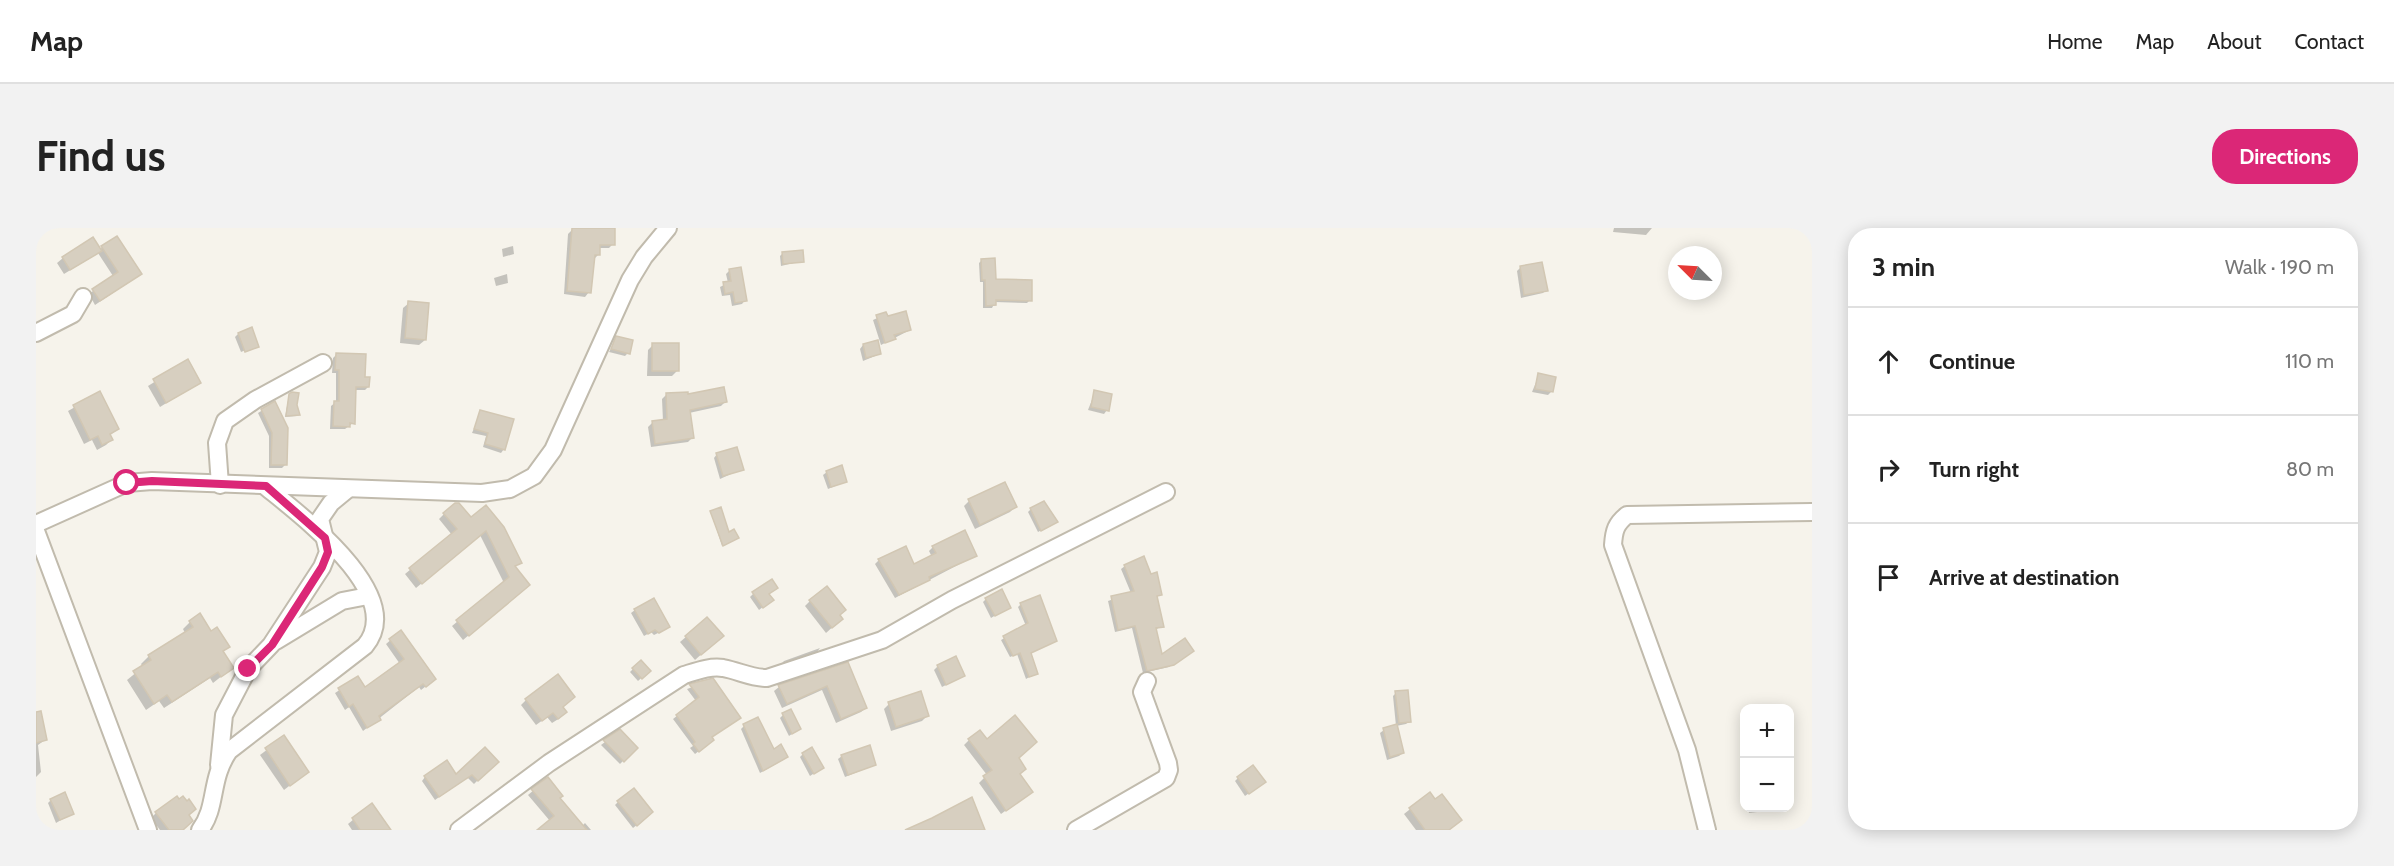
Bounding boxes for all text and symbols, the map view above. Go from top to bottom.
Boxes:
text: Map [30,24,83,58]
text: Home [2047,29,2103,54]
text: Map [2136,29,2174,54]
text: About [2207,29,2261,54]
text: Contact [2294,29,2364,54]
button: Directions [2212,129,2358,184]
text: Find us [36,130,165,182]
north arrow [1668,246,1722,300]
text: 3 min [1872,251,1935,283]
text: Walk · 190 m [2225,255,2334,279]
icon: ahead [1872,345,1905,378]
text: Continue [1929,348,2015,375]
text: 110 m [2285,349,2334,373]
icon: right [1872,453,1905,486]
text: Turn right [1929,456,2019,483]
text: 80 m [2286,457,2334,481]
route start [113,469,139,495]
icon: arrive [1872,561,1905,594]
text: Arrive at destination [1929,564,2119,591]
route end [234,655,260,681]
map controls [1740,704,1794,812]
button: + [1740,704,1794,758]
button: − [1740,758,1794,812]

